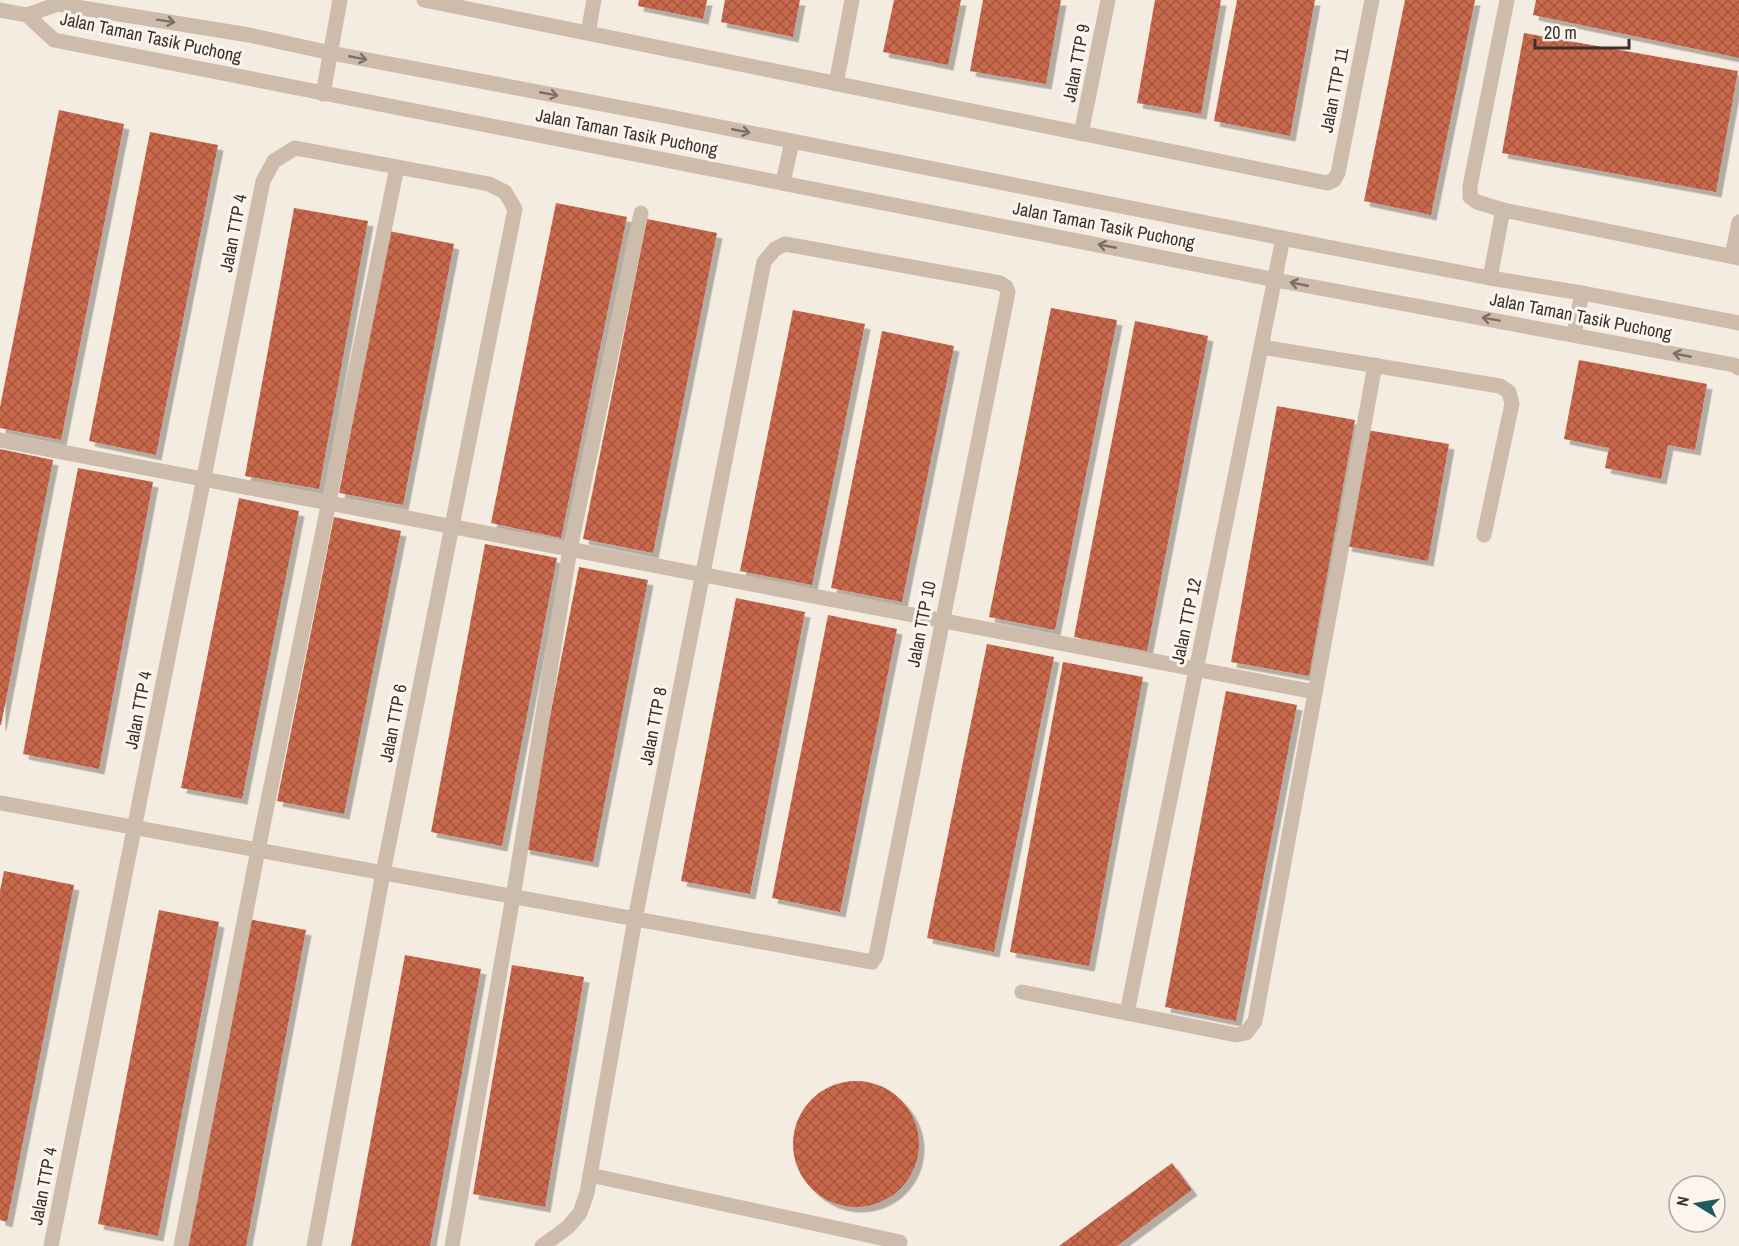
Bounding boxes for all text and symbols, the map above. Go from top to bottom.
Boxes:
street label: Jalan Taman Tasik Puchong [58,6,245,69]
scale bar [1535,12,1630,50]
one-way arrow [156,16,176,27]
text: 20 m [1544,20,1577,45]
street label: Jalan TTP 9 [1056,22,1096,104]
street label: Jalan TTP 11 [1314,45,1355,135]
one-way arrow [347,53,367,64]
one-way arrow [539,89,559,100]
street label: Jalan Taman Tasik Puchong [534,102,721,162]
one-way arrow [730,126,750,137]
street label: Jalan TTP 4 [213,192,253,274]
street label: Jalan Taman Tasik Puchong [1011,195,1198,255]
one-way arrow [1098,240,1118,251]
one-way arrow [1289,278,1309,289]
street label: Jalan Taman Tasik Puchong [1488,286,1675,346]
one-way arrow [1481,313,1501,324]
one-way arrow [1673,349,1692,360]
street label: Jalan TTP 12 [1165,576,1207,666]
street label: Jalan TTP 10 [900,579,942,669]
street label: Jalan TTP 4 [118,669,158,751]
street label: Jalan TTP 6 [373,682,413,764]
street label: Jalan TTP 8 [633,685,673,767]
street label: Jalan TTP 4 [23,1145,63,1227]
north arrow [1667,1174,1727,1234]
text: N [1671,1194,1694,1208]

